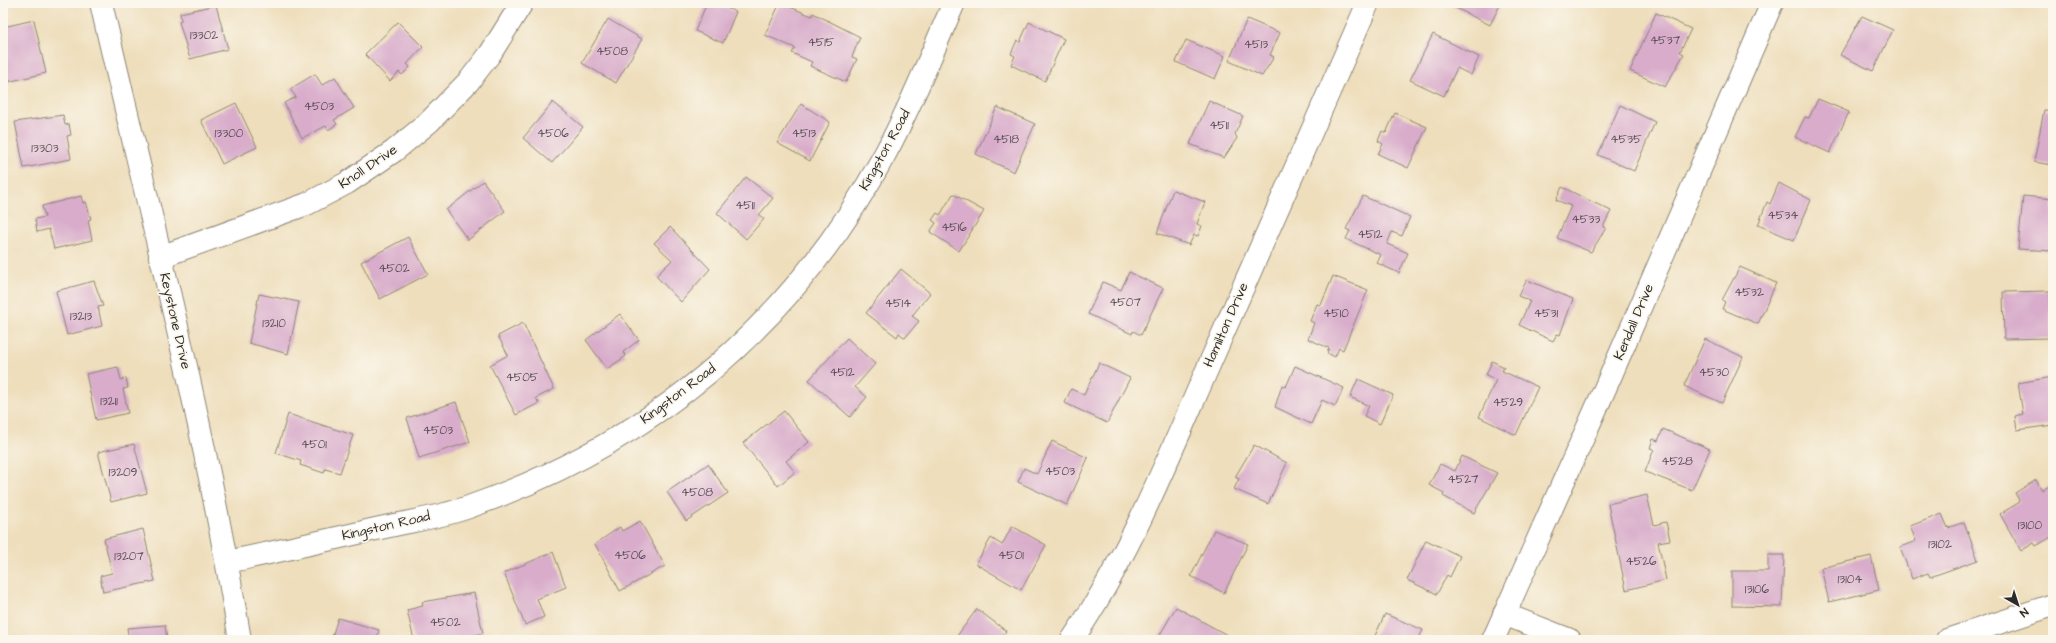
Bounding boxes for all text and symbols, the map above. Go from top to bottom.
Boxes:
house number: 13302 [190,27,218,44]
house number: 4537 [1650,32,1681,49]
house number: 4515 [808,34,835,51]
house number: 4513 [1244,36,1268,53]
house number: 4508 [596,43,628,60]
house number: 4503 [304,98,334,115]
street label: Kingston Road [854,106,916,194]
house number: 4511 [1209,117,1229,134]
house number: 13300 [215,125,244,142]
house number: 4506 [537,125,569,142]
house number: 4513 [792,125,816,142]
house number: 4518 [993,131,1019,148]
house number: 4535 [1610,131,1642,148]
house number: 13303 [31,140,59,157]
street label: Knoll Drive [335,140,402,194]
house number: 4511 [735,197,755,214]
house number: 4534 [1768,207,1798,224]
house number: 4533 [1572,211,1600,228]
house number: 4516 [941,219,967,236]
house number: 4512 [1357,226,1383,243]
house number: 4502 [378,260,410,277]
street label: Keystone Drive [154,271,196,372]
street label: Hamilton Drive [1198,279,1254,371]
street label: Kendall Drive [1609,280,1659,363]
house number: 4532 [1734,284,1764,301]
house number: 4507 [1109,294,1141,311]
house number: 4514 [885,295,911,312]
house number: 4510 [1323,305,1349,322]
house number: 4531 [1534,305,1559,322]
house number: 13213 [70,308,92,325]
house number: 13210 [262,315,286,332]
street label: Kingston Road [636,359,720,429]
house number: 4512 [829,364,855,381]
house number: 4530 [1699,364,1730,381]
house number: 4505 [506,369,539,386]
house number: 13211 [100,393,118,410]
house number: 4529 [1493,394,1523,411]
house number: 4503 [423,422,453,439]
house number: 4501 [301,436,327,453]
house number: 4528 [1661,453,1693,470]
house number: 4503 [1045,463,1075,480]
house number: 13209 [109,464,138,481]
house number: 4527 [1448,471,1479,488]
house number: 4508 [681,484,713,501]
street label: Kingston Road [340,506,432,546]
house number: 13100 [2018,517,2043,534]
house number: 13102 [1928,536,1952,553]
house number: 4506 [614,547,646,564]
house number: 4501 [998,547,1024,564]
house number: 13207 [114,548,144,565]
house number: 4526 [1625,553,1657,570]
house number: 13104 [1838,571,1862,588]
house number: 13106 [1745,581,1770,598]
north arrow [1998,585,2038,625]
text: N [2017,604,2031,620]
house number: 4502 [429,614,461,631]

